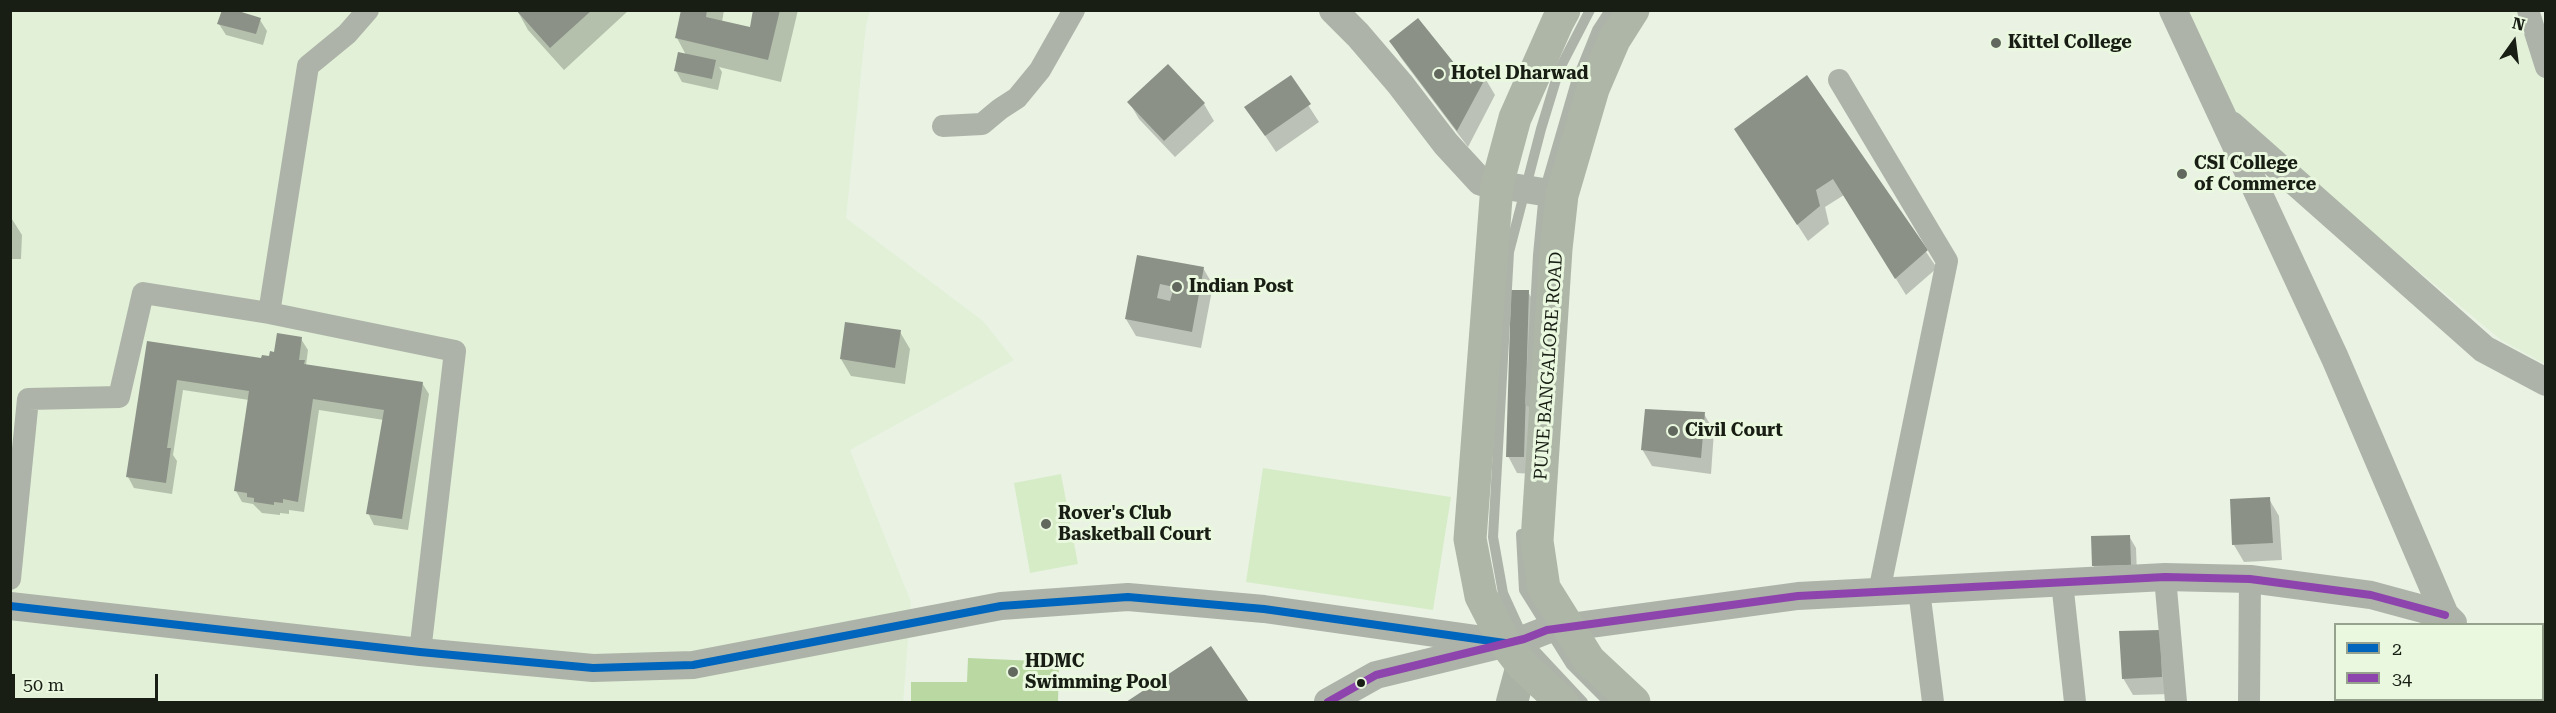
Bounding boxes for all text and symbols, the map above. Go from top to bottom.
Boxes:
north arrow [2484,12,2544,72]
text: N [2510,13,2527,35]
place label: Kittel College [2008,32,2132,54]
marker: Kittel College [1989,36,2003,50]
place label: Hotel Dharwad [1451,63,1588,85]
marker: Hotel Dharwad [1432,67,1446,81]
place label: CSI College of Commerce [2194,153,2316,195]
marker: CSI College of Commerce [2175,167,2189,181]
street label: PUNE BANGALORE ROAD [1530,251,1568,481]
place label: Indian Post [1189,276,1294,298]
marker: Indian Post [1170,280,1184,294]
place label: Civil Court [1685,420,1783,442]
marker: Civil Court [1666,424,1680,438]
place label: Rover's Club Basketball Court [1058,503,1211,546]
marker: Rover's Club Basketball Court [1039,517,1053,531]
legend [2334,623,2544,701]
text: 2 [2392,638,2402,659]
place label: HDMC Swimming Pool [1025,651,1167,694]
scale bar [15,662,160,700]
marker: HDMC Swimming Pool [1006,665,1020,679]
text: 34 [2392,668,2412,689]
text: 50 m [23,674,64,695]
unlabelled marker [1355,677,1367,689]

